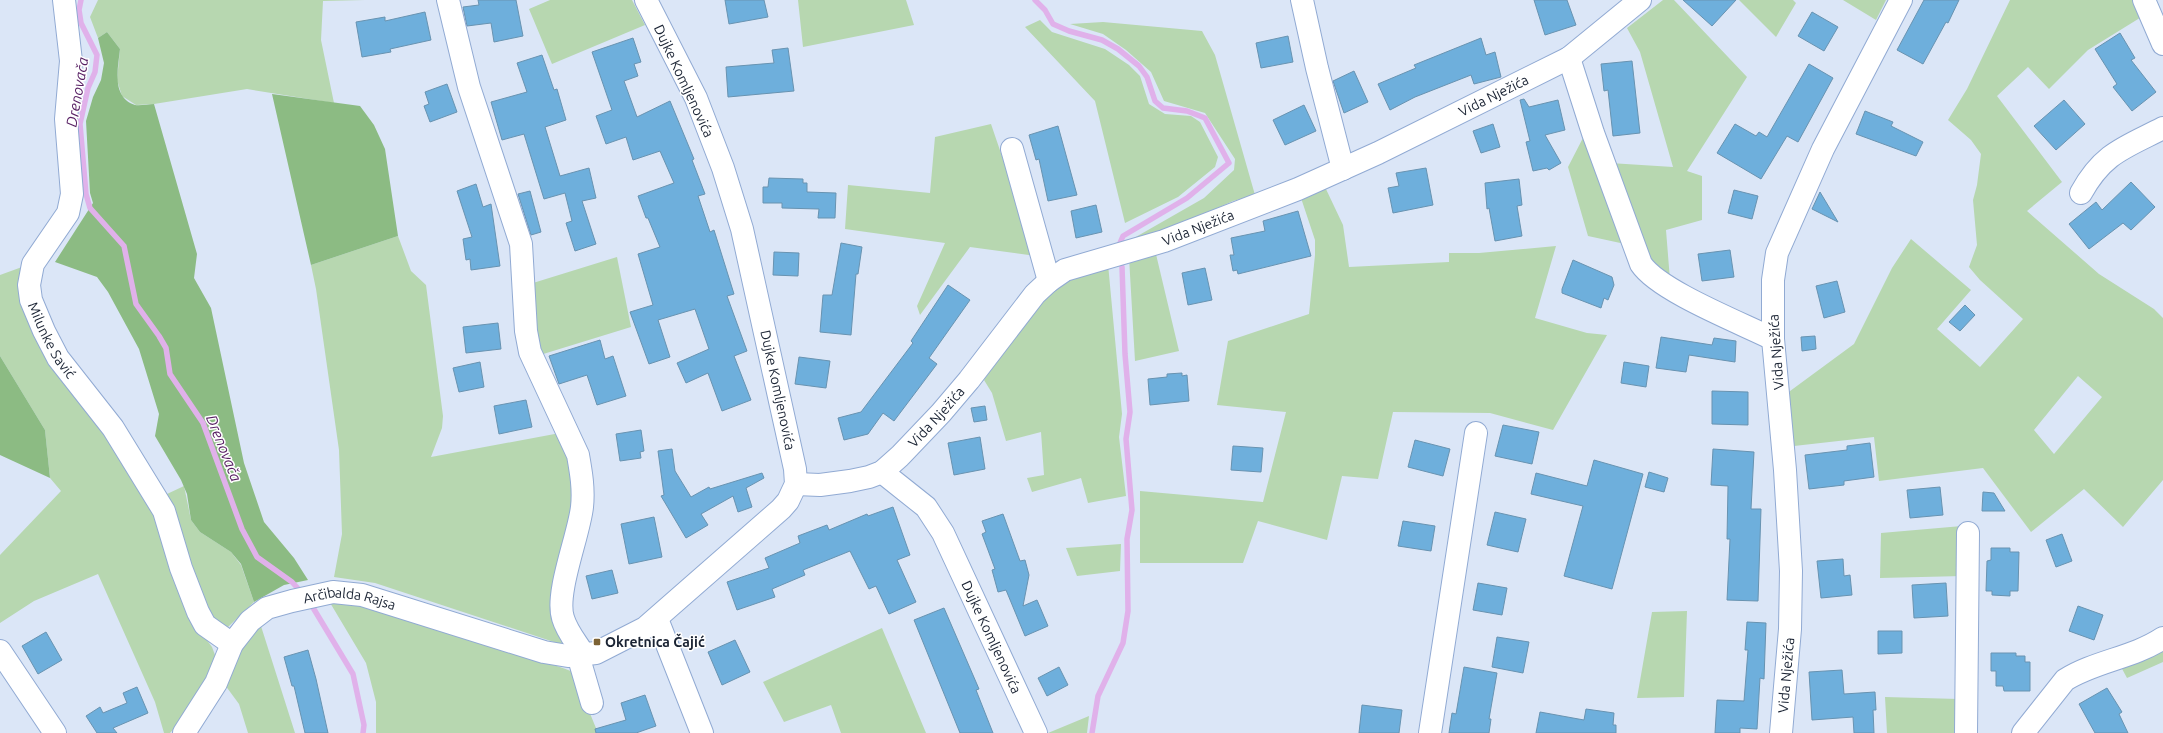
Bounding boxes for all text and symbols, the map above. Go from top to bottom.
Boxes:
street label: Dujke Komljenovića [651,22,717,140]
water label: Drenovača [63,56,91,128]
street label: Vida Nježića [1456,71,1531,120]
street label: Vida Nježića [1160,207,1236,249]
street label: Milunke Savić [25,300,79,382]
street label: Vida Nježića [1765,314,1787,390]
street label: Dujke Komljenovića [757,328,799,452]
street label: Vida Nježića [905,384,968,450]
water label: Drenovača [203,412,245,484]
street label: Dujke Komljenovića [958,578,1024,696]
street label: Arčibalda Rajsa [302,584,398,613]
place label: Okretnica Čajić [605,633,705,650]
marker: Okretnica Čajić [592,637,602,647]
street label: Vida Nježića [1775,637,1797,714]

